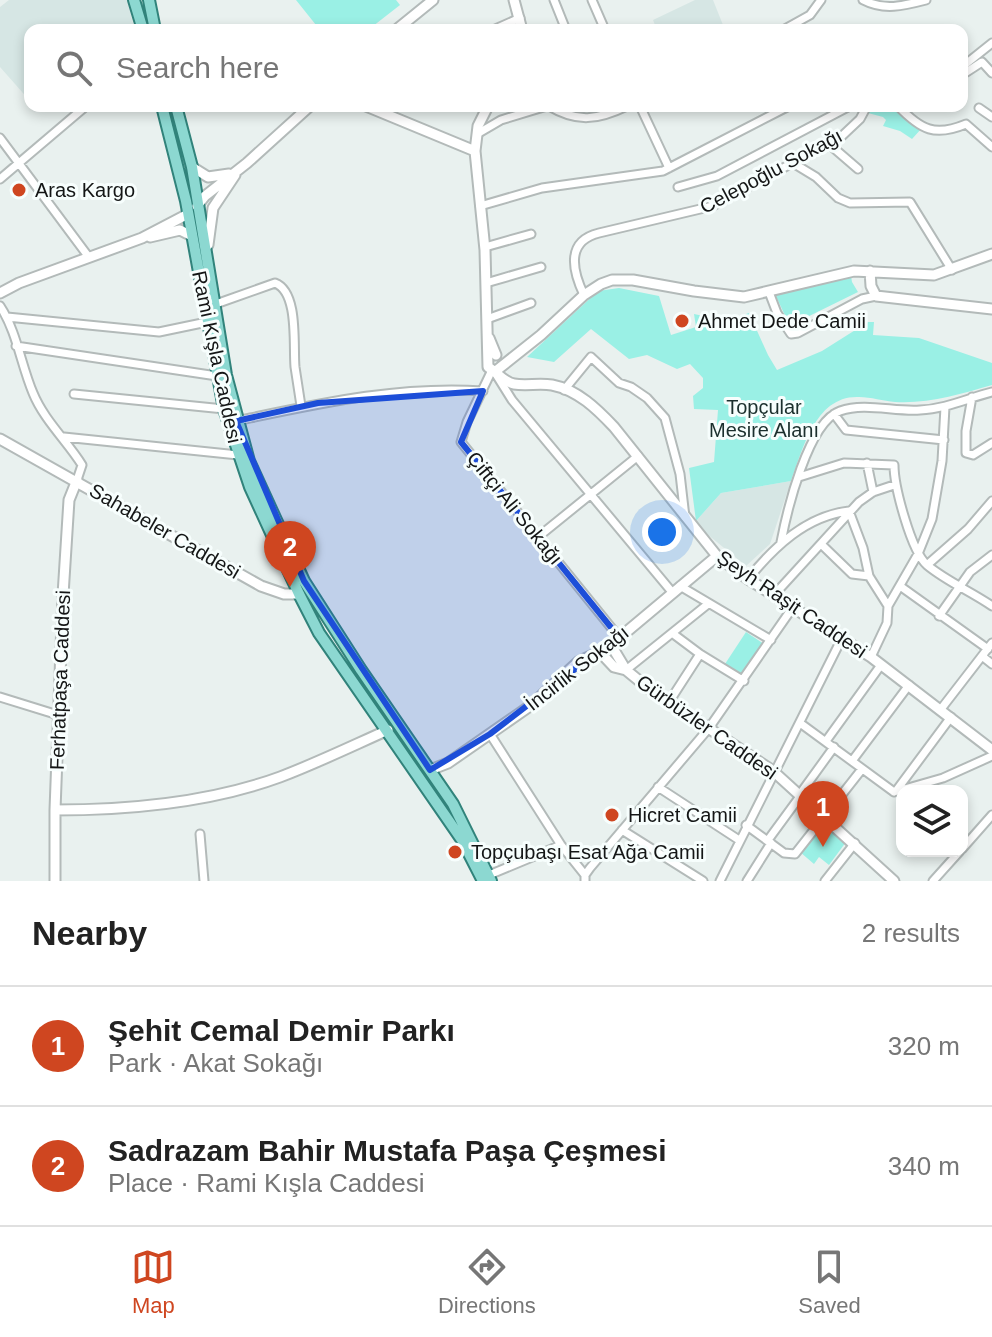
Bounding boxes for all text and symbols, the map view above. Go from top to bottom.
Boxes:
search box [24,24,968,112]
icon: search [52,46,96,90]
text: Search here [116,51,279,84]
street label: Celepoğlu Sokağı [696,124,846,218]
place label: Aras Kargo [35,179,135,201]
marker: Aras Kargo [10,181,28,199]
street label: Rami Kışla Caddesi [188,269,246,445]
place label: Ahmet Dede Camii [698,310,866,332]
marker: Ahmet Dede Camii [673,312,691,330]
park label: Topçular Mesire Alanı [709,396,819,441]
street label: Çiftçi Ali Sokağı [463,447,567,569]
street label: Sahabeler Caddesi [86,479,244,583]
your location [642,512,682,552]
pin: 2 [264,521,316,587]
street label: Şeyh Raşit Caddesi [713,546,871,662]
street label: Ferhatpaşa Caddesi [46,590,74,770]
street label: İncirlik Sokağı [521,621,633,715]
street label: Gürbüzler Caddesi [632,670,782,784]
pin: 1 [797,781,849,847]
map controls [896,785,968,857]
button: layers [896,785,968,857]
place label: Hicret Camii [628,804,737,826]
marker: Hicret Camii [603,806,621,824]
place label: Topçubaşı Esat Ağa Camii [471,841,704,863]
marker: Topçubaşı Esat Ağa Camii [446,843,464,861]
text: Nearby [32,914,147,952]
text: 2 results [862,918,960,948]
text: Şehit Cemal Demir Parkı [108,1014,455,1047]
text: 1 [51,1031,65,1061]
text: 320 m [888,1031,960,1061]
text: Park · Akat Sokağı [108,1048,323,1078]
text: Sadrazam Bahir Mustafa Paşa Çeşmesi [108,1134,667,1167]
text: 2 [51,1151,65,1181]
text: 340 m [888,1151,960,1181]
text: Place · Rami Kışla Caddesi [108,1168,424,1198]
tab: Map [131,1245,175,1319]
tab: Directions [438,1245,536,1319]
tab: Saved [798,1245,861,1319]

